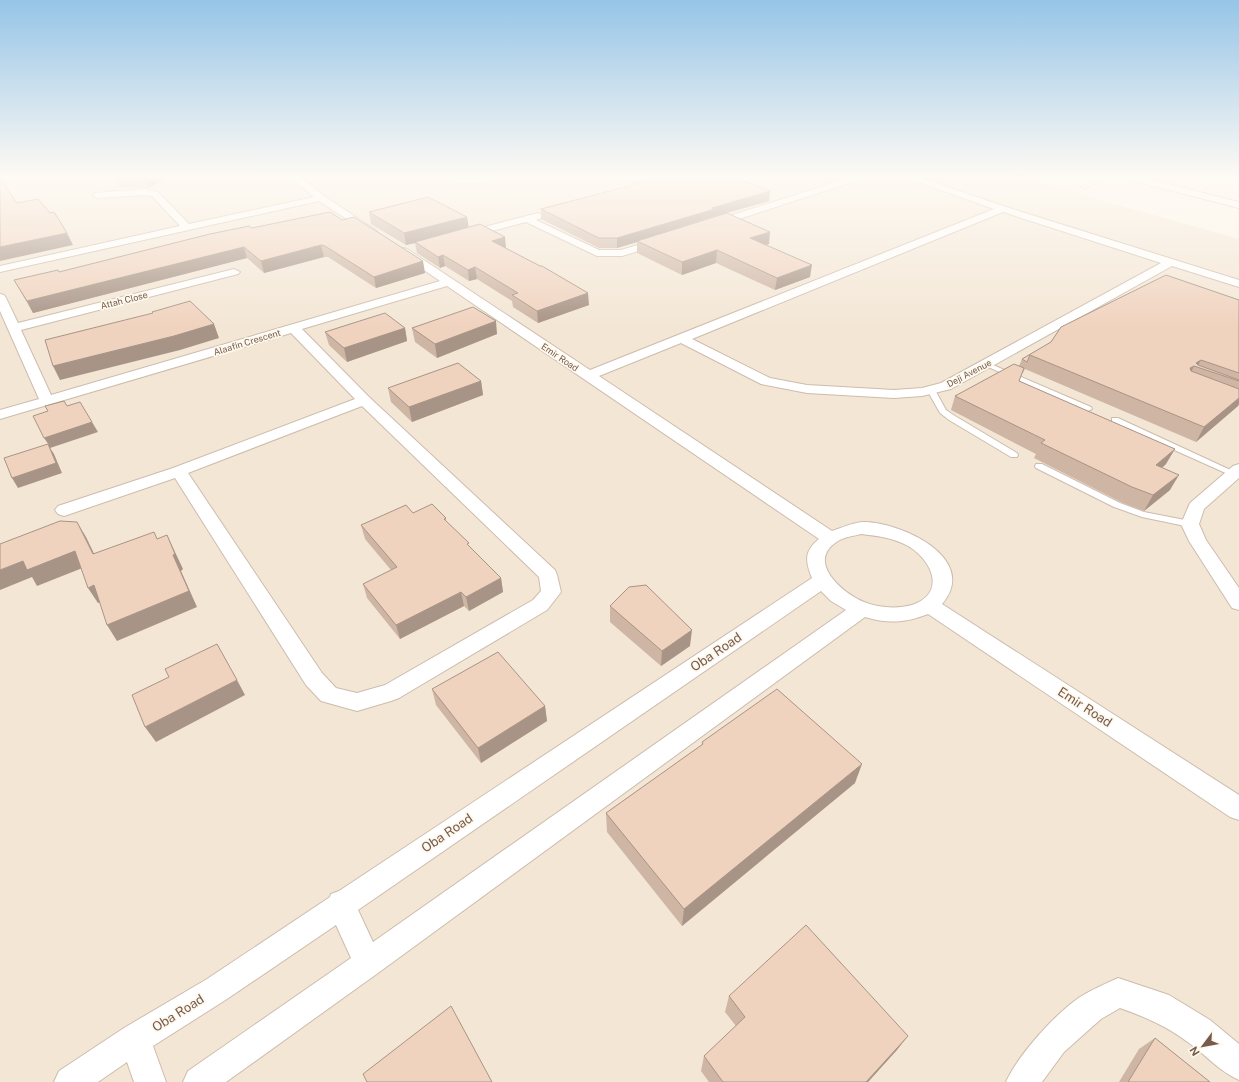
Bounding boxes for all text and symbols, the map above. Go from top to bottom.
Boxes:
street label: Attah Close [99,289,149,311]
street label: Alaafin Crescent [212,326,282,357]
street label: Emir Road [539,341,581,373]
street label: Deji Avenue [945,357,993,389]
street label: Oba Road [688,629,744,675]
street label: Emir Road [1055,684,1115,730]
street label: Oba Road [419,810,475,856]
street label: Oba Road [149,991,207,1035]
north arrow [1183,1026,1223,1066]
text: N [1187,1044,1202,1058]

